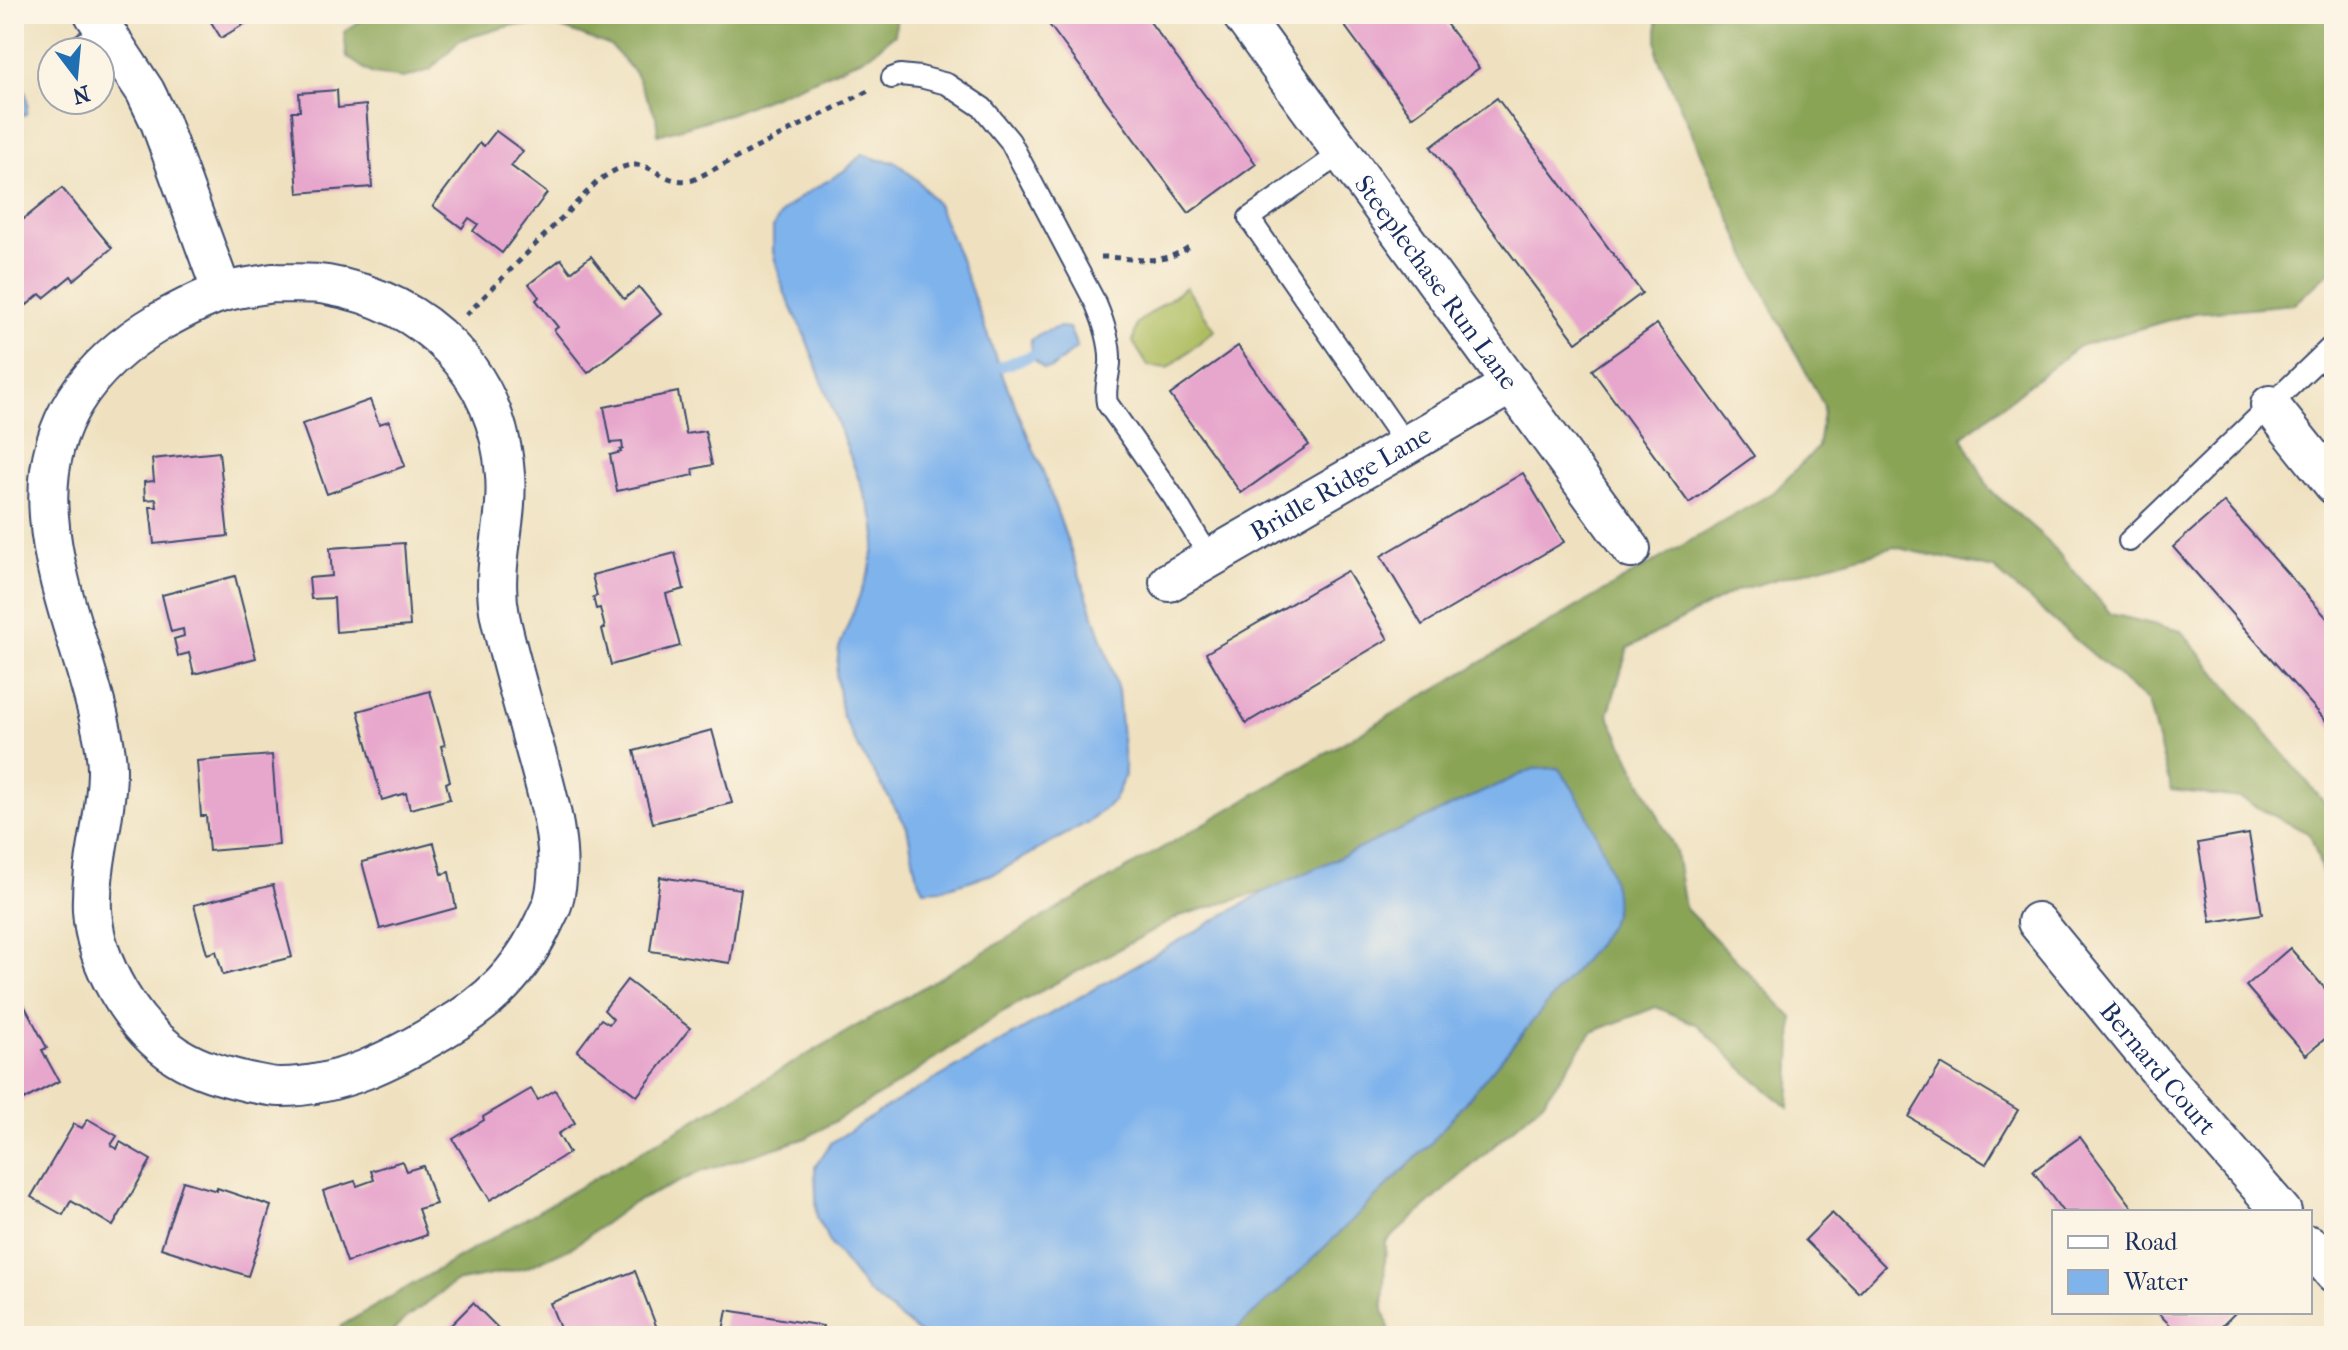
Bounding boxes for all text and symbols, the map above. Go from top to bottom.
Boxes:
north arrow [36,36,116,116]
text: N [69,79,93,109]
street label: Steeplechase Run Lane [1348,169,1525,396]
street label: Bridle Ridge Lane [1245,419,1437,547]
street label: Bernard Court [2094,996,2224,1142]
legend [2052,1210,2312,1314]
text: Road [2124,1228,2178,1256]
text: Water [2123,1268,2188,1296]

